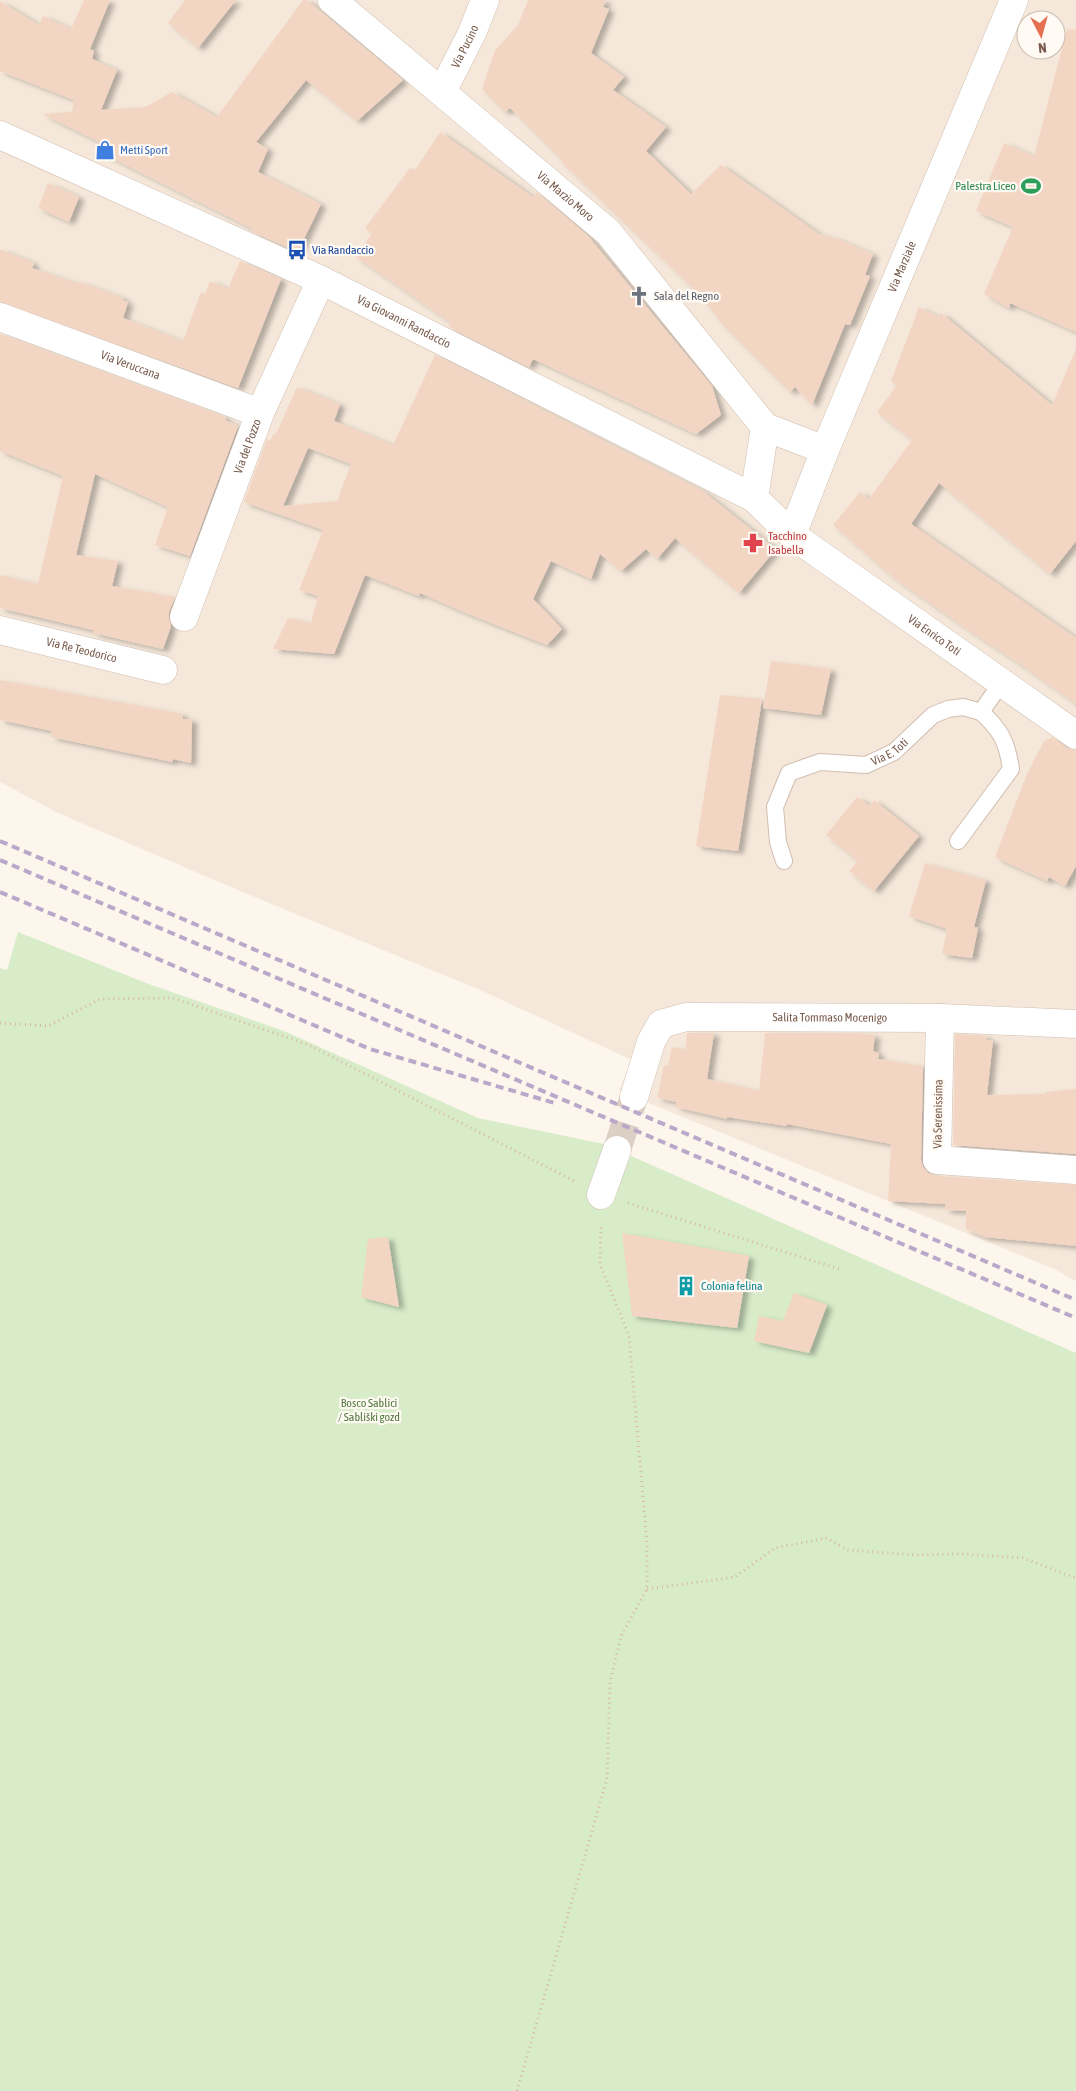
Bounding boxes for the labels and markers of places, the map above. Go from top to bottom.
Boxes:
shop icon: Metti Sport [94,139,116,161]
place label: Metti Sport [120,143,169,157]
sports icon: Palestra Liceo [1020,175,1042,197]
place label: Palestra Liceo [955,179,1016,193]
bus stop icon: Via Randaccio [286,239,308,261]
place label: Via Randaccio [312,243,374,257]
church icon: Sala del Regno [628,285,650,307]
place label: Sala del Regno [654,289,719,303]
place label: Tacchino Isabella [768,529,807,557]
pharmacy icon: Tacchino Isabella [742,532,764,554]
building icon: Colonia felina [675,1275,697,1297]
place label: Colonia felina [701,1279,763,1293]

